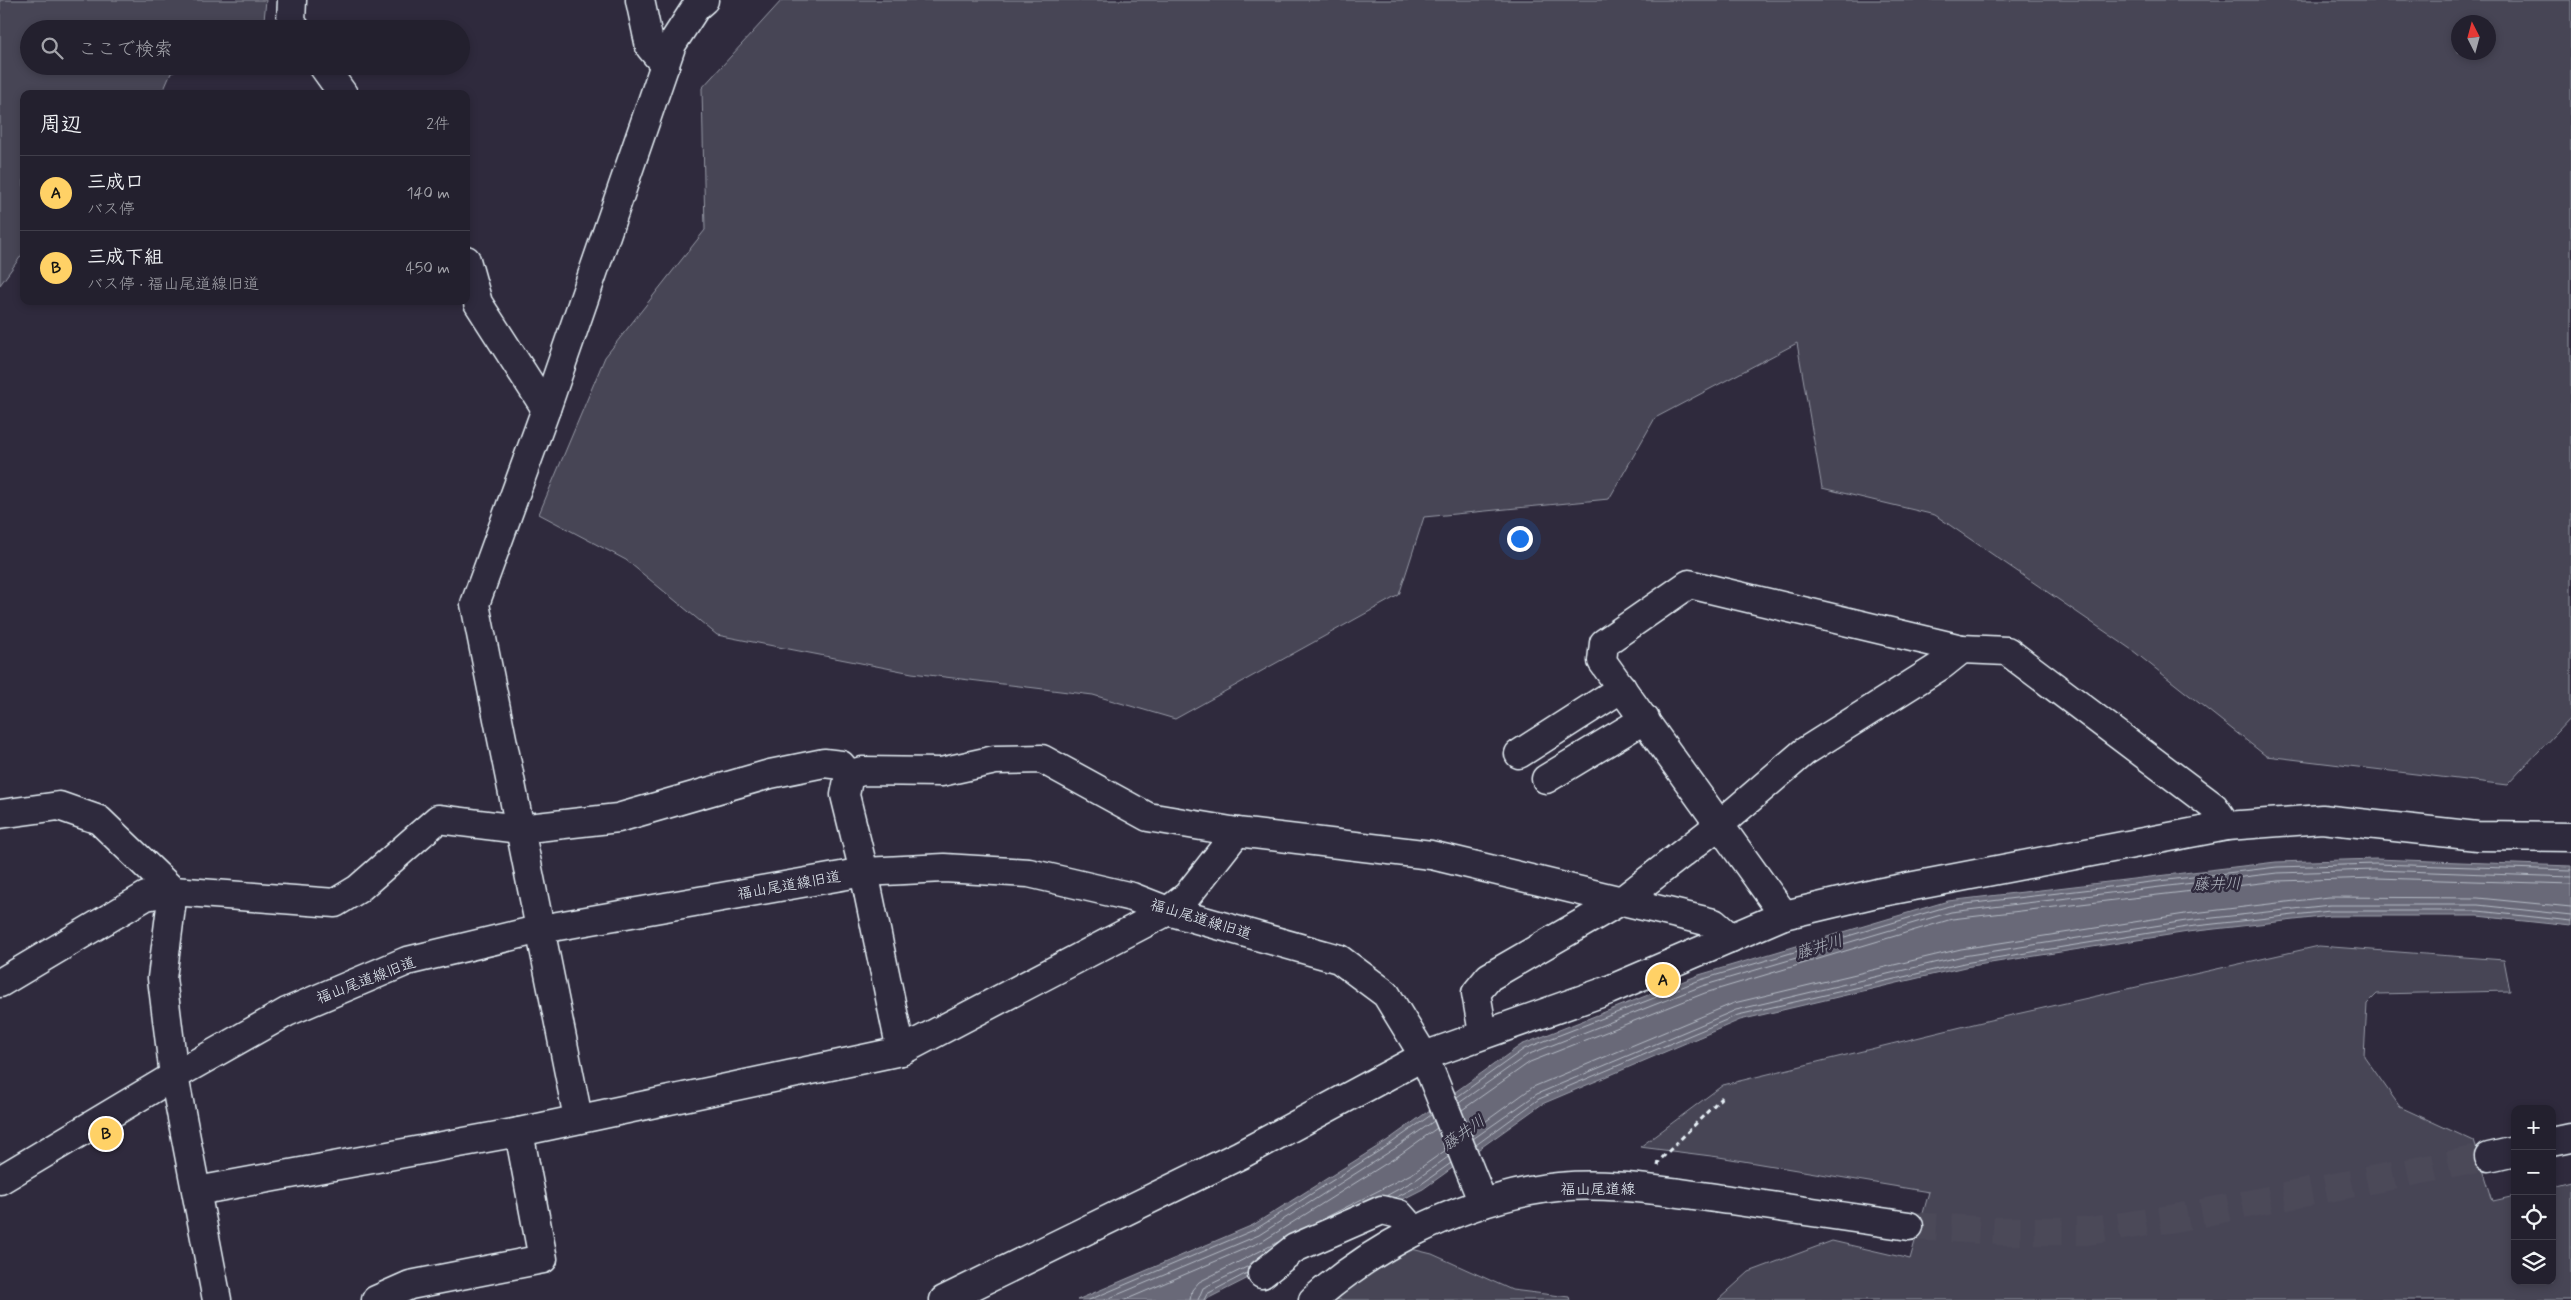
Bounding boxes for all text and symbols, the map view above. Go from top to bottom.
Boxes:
north arrow [2451,15,2496,60]
search box [20,20,470,75]
icon: search [38,34,66,62]
text: ここで検索 [78,37,173,62]
text: 周辺 [40,111,82,139]
text: 2件 [426,114,450,135]
text: 三成口 [87,170,144,195]
text: A [51,183,61,204]
text: 140 m [406,183,450,204]
text: バス停 [87,199,135,220]
text: 三成下組 [87,245,163,270]
text: B [51,258,61,279]
text: 450 m [405,258,450,279]
text: バス停 · 福山尾道線旧道 [87,274,259,295]
your location [1507,526,1533,552]
street label: 福山尾道線旧道 [736,867,843,905]
water label: 藤井川 [2193,874,2241,895]
street label: 福山尾道線旧道 [1148,895,1254,945]
water label: 藤井川 [1793,930,1845,964]
street label: 福山尾道線旧道 [314,953,419,1009]
pin: A [1647,961,1679,999]
map controls [2511,1105,2556,1285]
button: + [2511,1105,2556,1150]
water label: 藤井川 [1438,1111,1490,1156]
pin: B [90,1115,122,1153]
button: − [2511,1150,2556,1195]
street label: 福山尾道線 [1560,1180,1636,1200]
button: locate [2511,1195,2556,1240]
button: layers [2511,1240,2556,1285]

